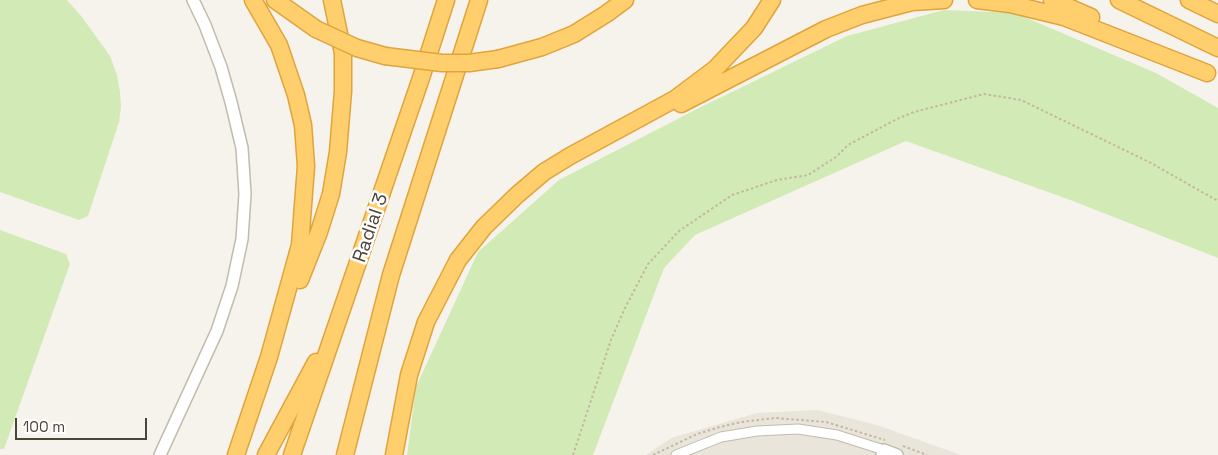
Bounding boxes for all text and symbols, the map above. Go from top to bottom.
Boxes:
street label: Radial 3 [349,190,393,266]
scale bar [18,408,150,440]
text: 100 m [23,417,65,436]

